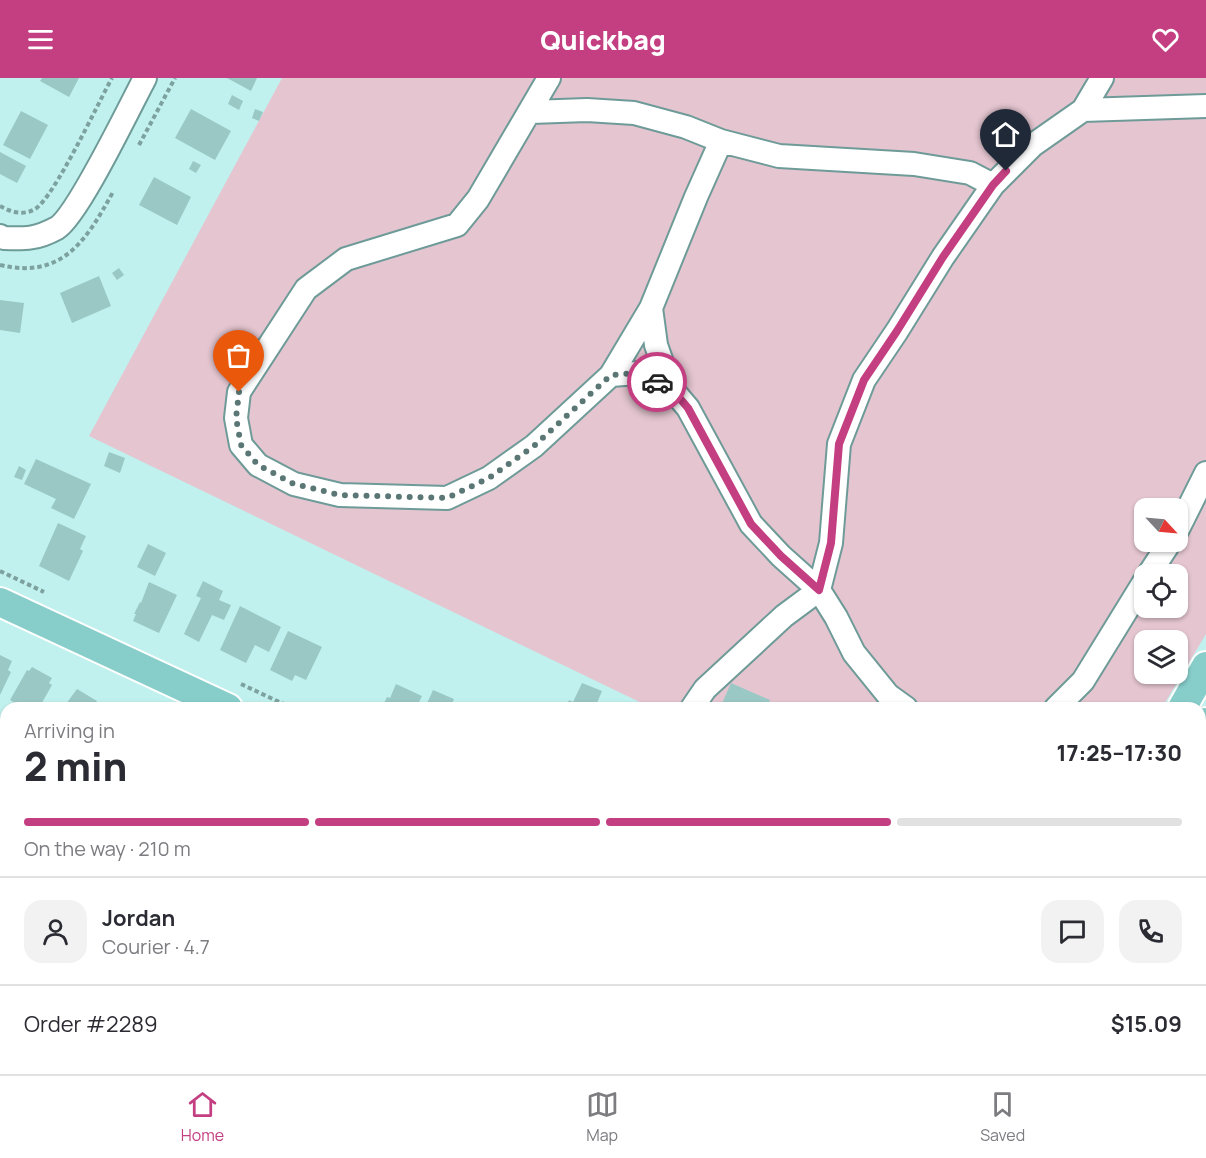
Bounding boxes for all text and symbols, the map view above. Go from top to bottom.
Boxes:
text: Quickbag [540,21,666,58]
icon: menu [24,23,57,56]
icon: heart [1149,23,1182,56]
pin [980,109,1031,171]
icon: home [989,118,1022,151]
pin [213,330,264,392]
icon: bag [222,339,255,372]
courier [627,352,687,412]
icon: car [641,366,674,399]
north arrow [1134,498,1188,552]
map controls [1134,498,1188,684]
button: locate [1134,564,1188,618]
button: layers [1134,630,1188,684]
text: Arriving in [24,717,115,744]
text: 17:25–17:30 [1056,738,1182,768]
text: 2 min [24,739,127,793]
text: On the way · 210 m [24,835,191,862]
button: person [24,900,87,963]
button: chat [1041,900,1104,963]
button: phone [1119,900,1182,963]
text: Jordan [102,903,175,933]
text: Courier · 4.7 [102,933,210,960]
text: Order #2289 [24,1009,158,1039]
text: $15.09 [1111,1009,1182,1039]
tab: Home [181,1088,224,1146]
tab: Map [586,1088,619,1146]
tab: Saved [980,1088,1025,1146]

